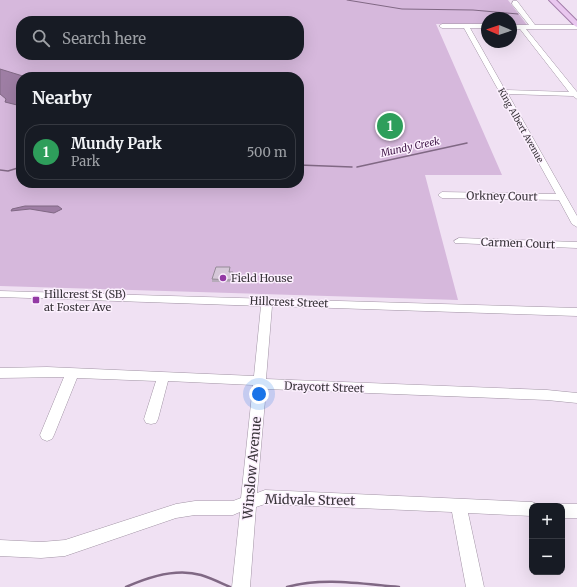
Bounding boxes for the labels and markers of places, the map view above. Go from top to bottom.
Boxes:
pin: 1 [377,111,403,141]
place label: Field House [231,271,293,285]
marker: Field House [218,273,228,283]
place label: Hillcrest St (SB) at Foster Ave [44,287,126,314]
marker: Hillcrest St (SB) at Foster Ave [31,295,41,305]

